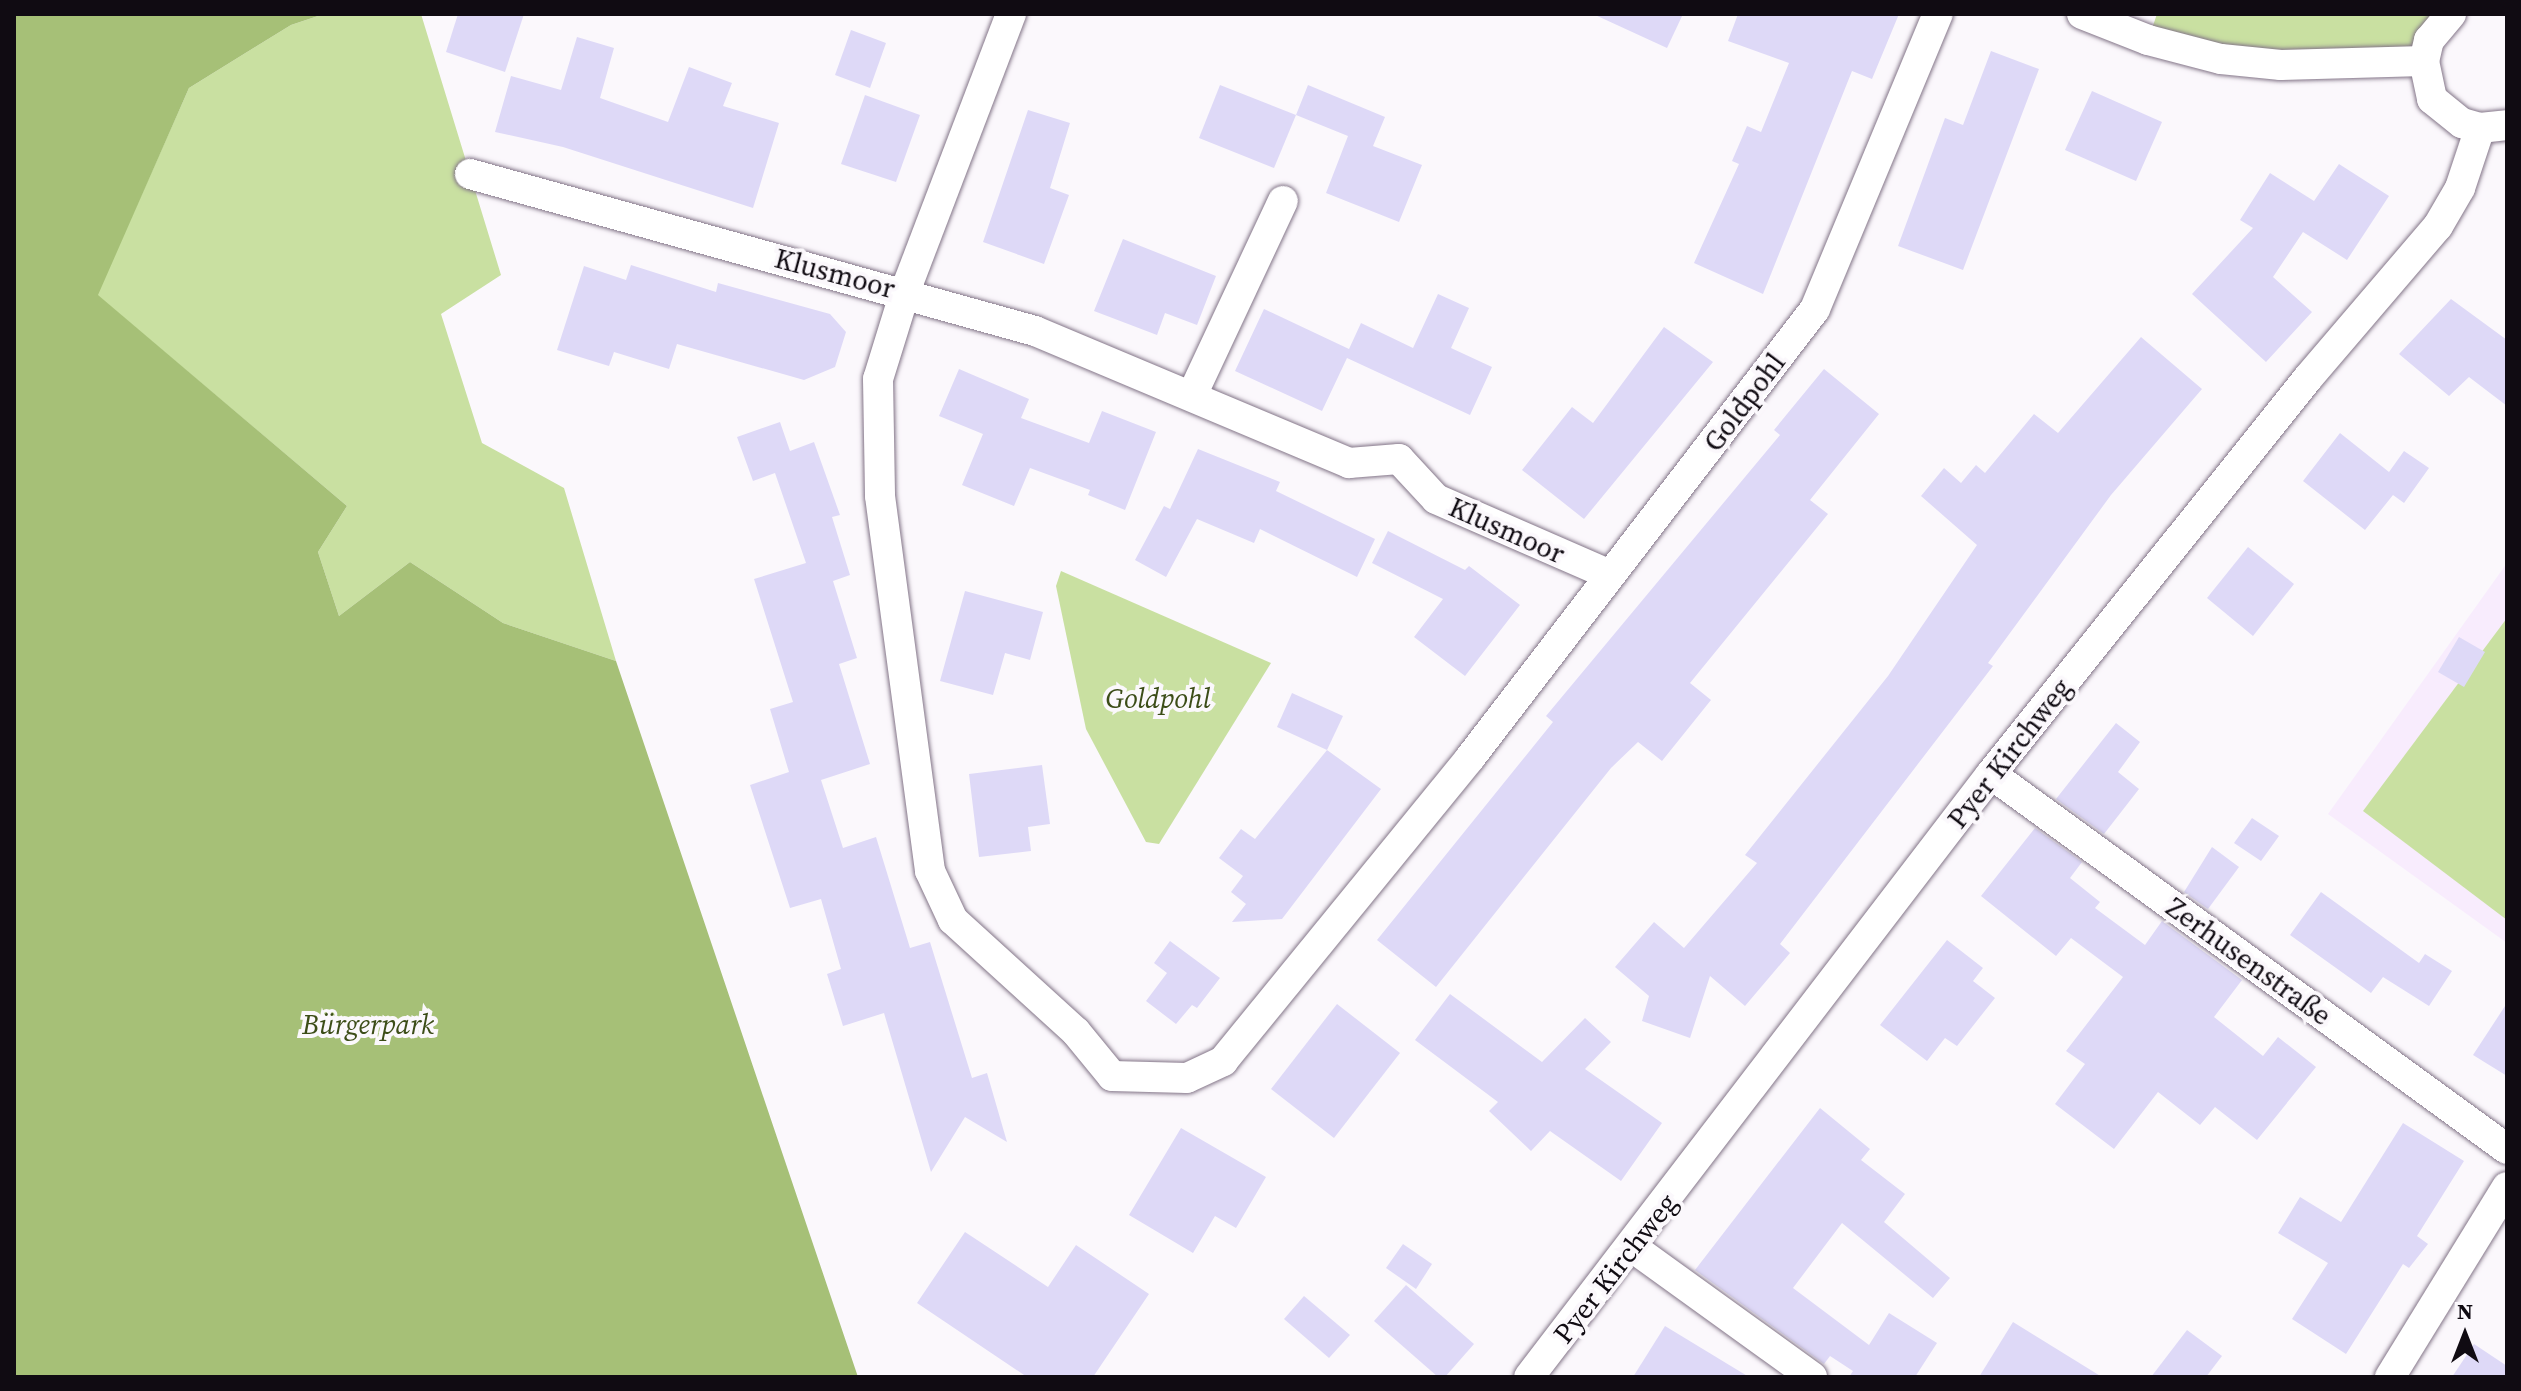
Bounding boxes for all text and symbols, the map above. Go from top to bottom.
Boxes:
street label: Klusmoor [771,241,899,305]
street label: Goldpohl [1696,346,1792,458]
street label: Klusmoor [1444,490,1570,570]
street label: Pyer Kirchweg [1940,671,2078,835]
park label: Goldpohl [1105,681,1211,715]
street label: Zerhusenstraße [2160,890,2338,1032]
park label: Bürgerpark [302,1007,434,1041]
street label: Pyer Kirchweg [1546,1186,1684,1350]
north arrow [2425,1295,2505,1375]
text: N [2457,1296,2473,1326]

